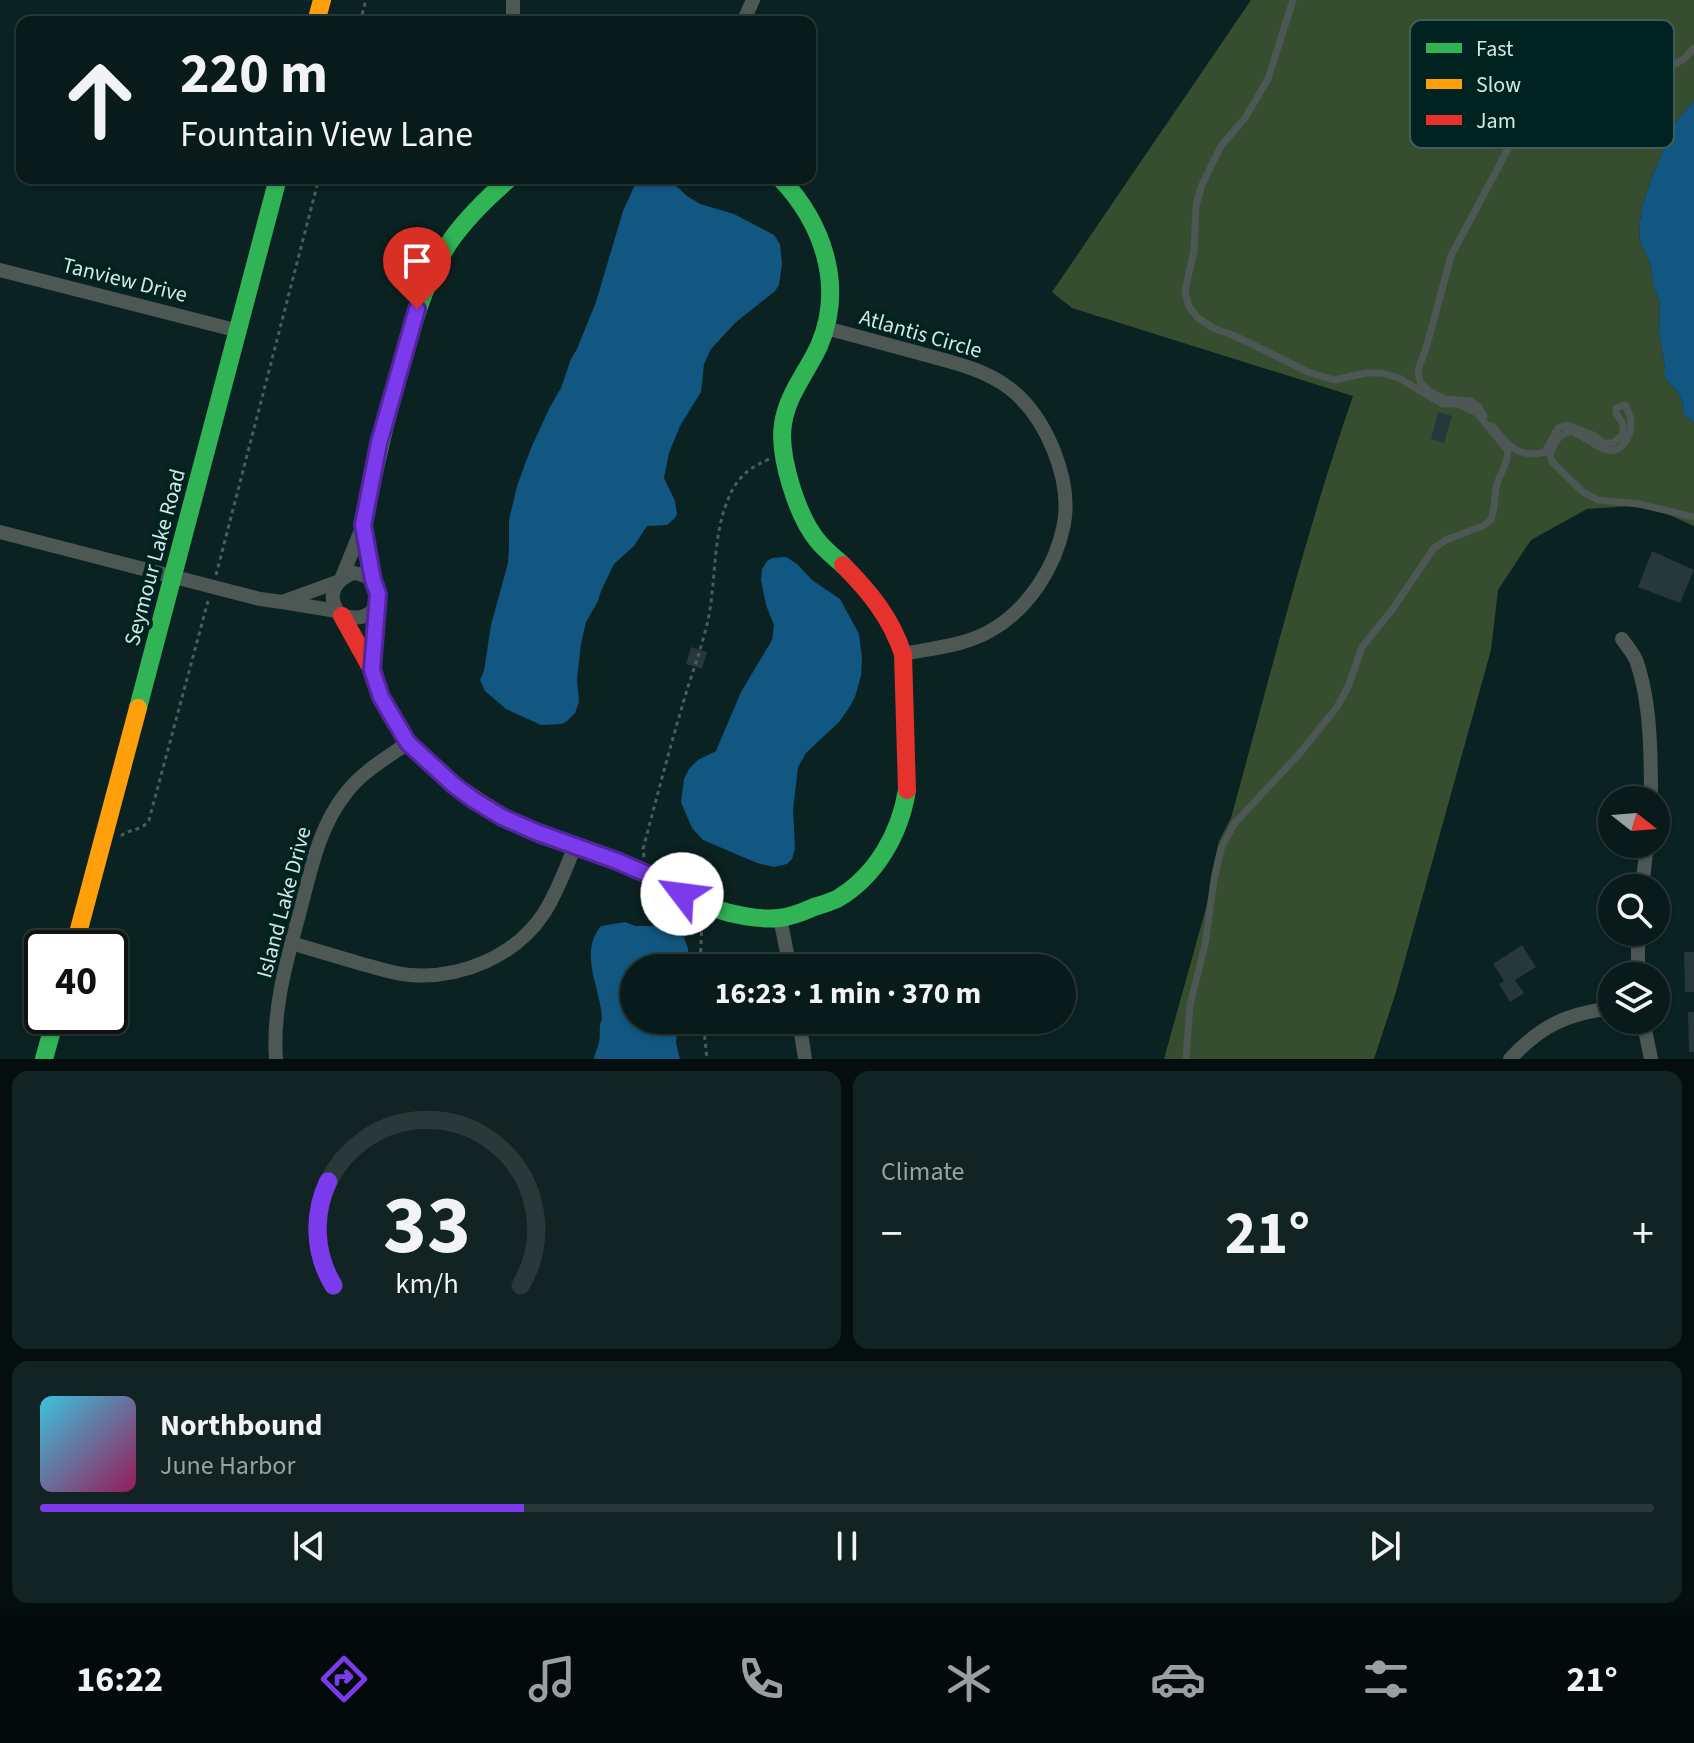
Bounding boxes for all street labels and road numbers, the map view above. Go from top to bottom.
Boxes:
street label: Tanview Drive [59,249,191,311]
street label: Atlantis Circle [856,301,986,367]
street label: Seymour Lake Road [116,465,194,649]
street label: Island Lake Drive [248,823,320,982]

